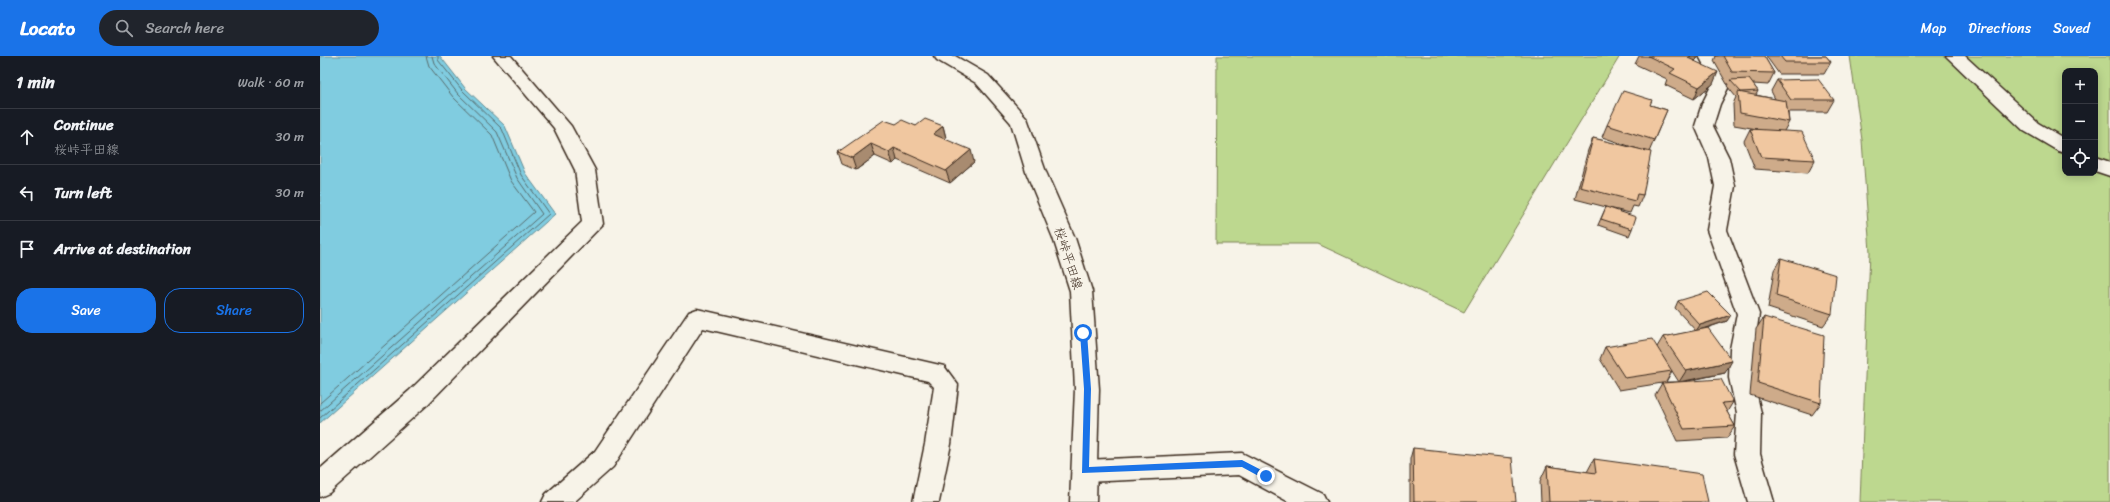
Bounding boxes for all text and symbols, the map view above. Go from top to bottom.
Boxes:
search box [99,10,379,46]
text: Locato [20,12,75,45]
text: Search here [145,15,224,41]
text: Map [1920,16,1946,41]
text: Directions [1968,16,2031,41]
text: Saved [2053,16,2090,41]
icon: search [113,17,135,39]
text: 1 min [16,67,55,97]
map controls [2062,68,2098,176]
button: + [2062,68,2098,104]
text: Walk · 60 m [238,71,304,94]
button: − [2062,104,2098,140]
text: Continue [54,112,114,138]
text: 30 m [275,125,304,148]
icon: ahead [16,126,38,148]
text: 桜峠平田線 [54,138,119,161]
button: locate [2062,140,2098,176]
text: Turn left [54,180,112,206]
text: 30 m [275,181,304,204]
icon: left [16,182,38,204]
street label: 桜峠平田線 [1048,224,1090,294]
text: Arrive at destination [54,236,191,262]
icon: arrive [16,238,38,260]
button: Save [16,288,156,333]
button: Share [164,288,304,333]
route start [1074,324,1092,342]
route end [1257,467,1275,485]

